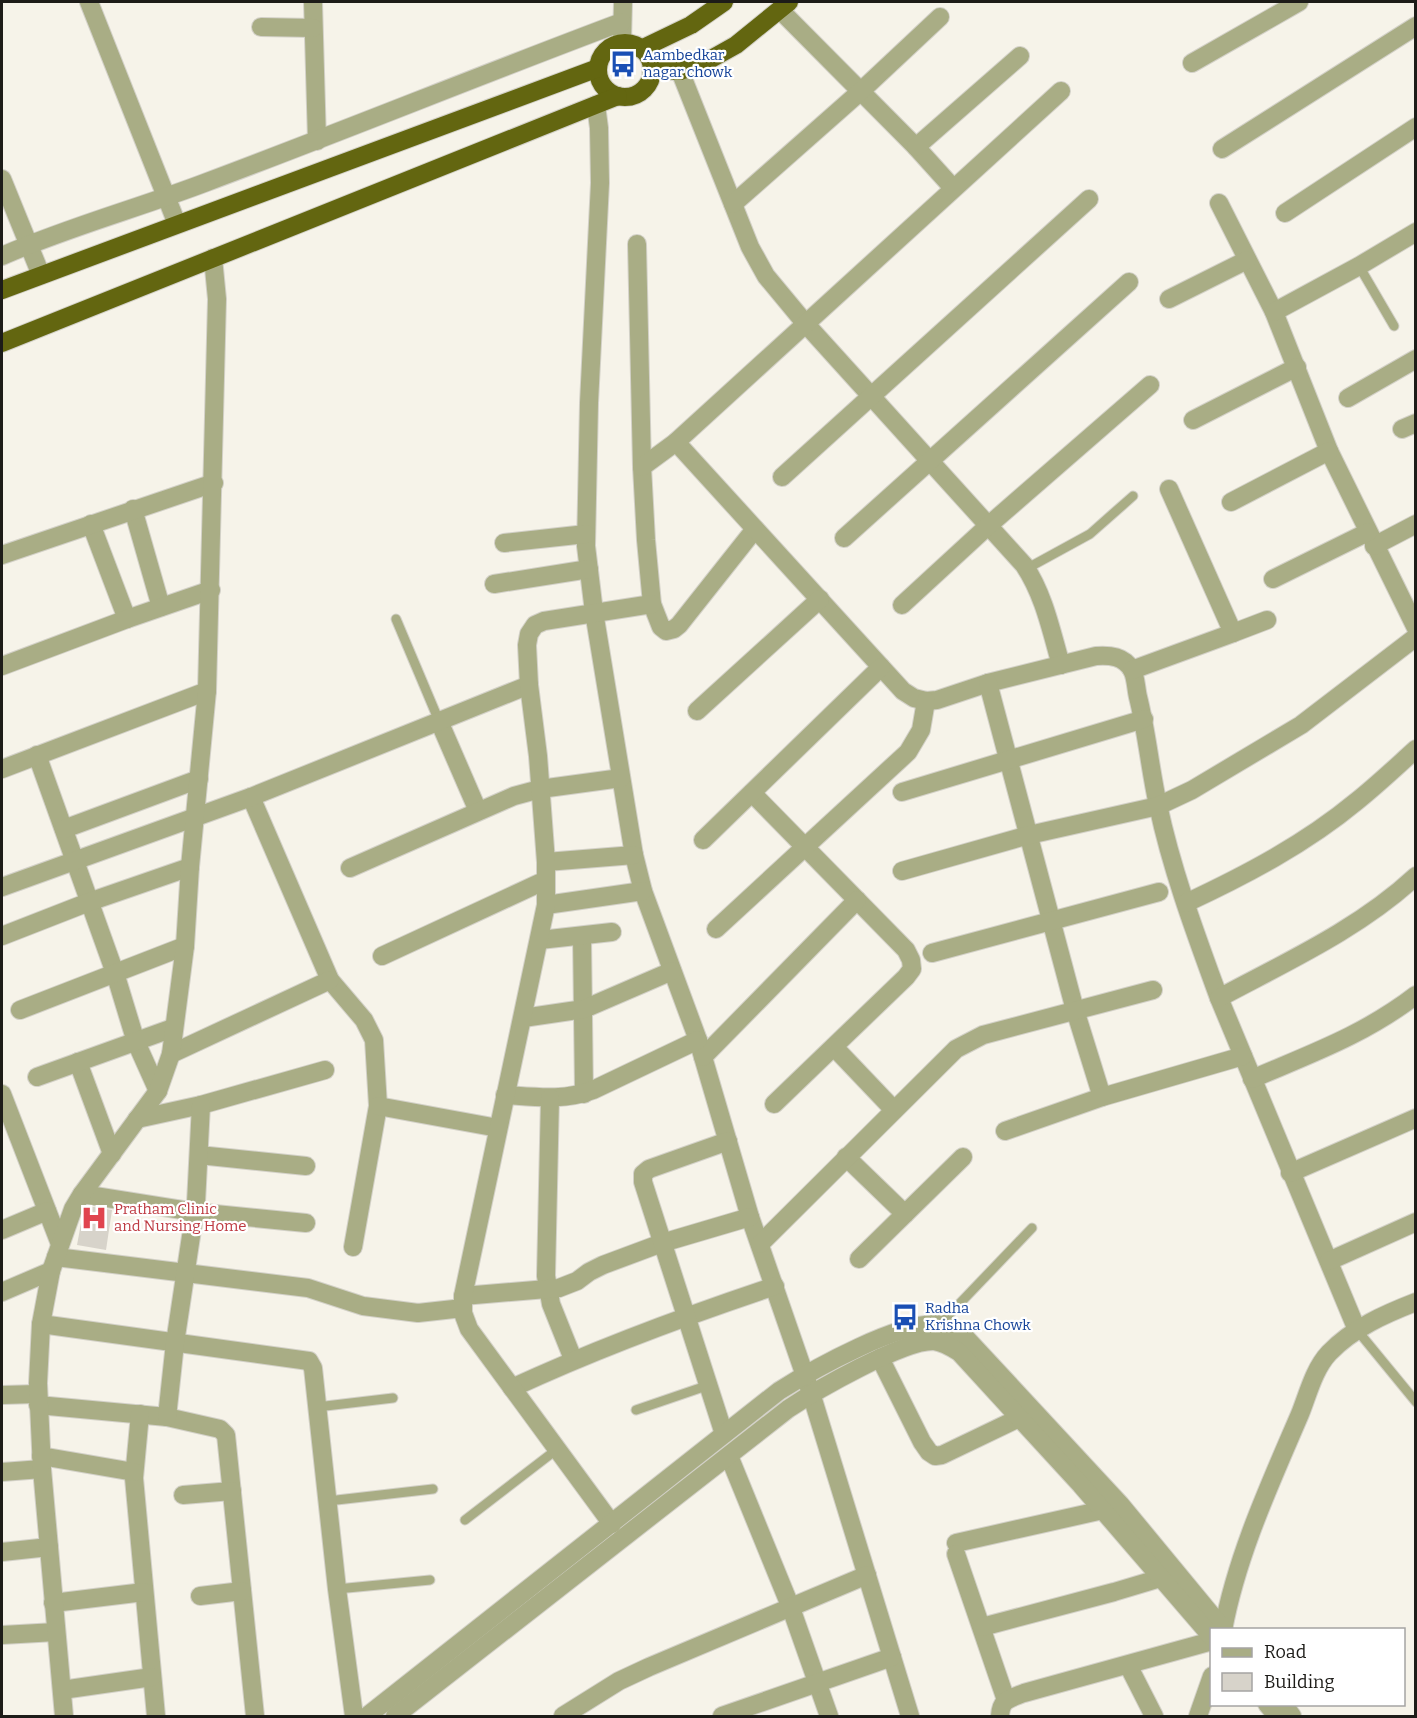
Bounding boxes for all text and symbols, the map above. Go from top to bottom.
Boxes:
place label: Aambedkar nagar chowk [643,46,733,81]
bus stop icon: Aambedkar nagar chowk [608,49,638,79]
place label: Pratham Clinic and Nursing Home [114,1200,247,1235]
hospital icon: Pratham Clinic and Nursing Home [79,1203,109,1233]
place label: Radha Krishna Chowk [925,1299,1031,1334]
bus stop icon: Radha Krishna Chowk [890,1302,920,1332]
legend [1210,1628,1405,1706]
text: Road [1264,1641,1307,1663]
text: Building [1264,1671,1335,1693]

